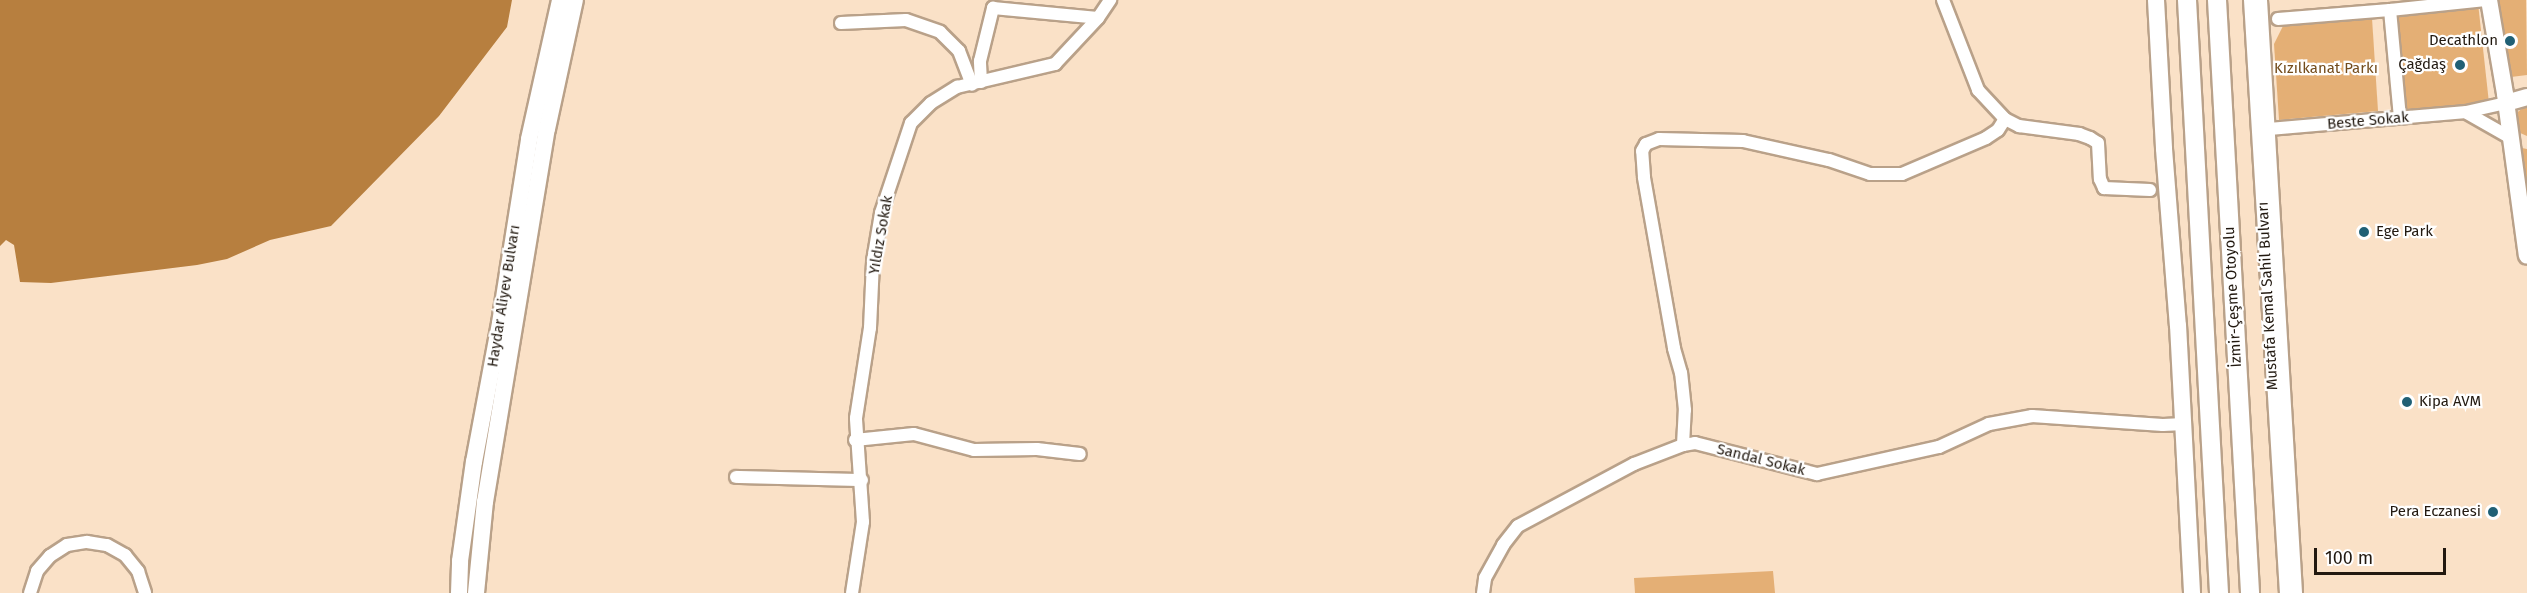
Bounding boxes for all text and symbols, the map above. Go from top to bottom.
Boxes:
place label: Decathlon [2429,32,2498,50]
marker: Decathlon [2503,34,2517,48]
place label: Çağdaş [2398,56,2446,74]
marker: Çağdaş [2451,56,2469,74]
park label: Kızılkanat Parkı [2274,60,2378,78]
street label: Beste Sokak [2326,108,2410,134]
street label: Yıldız Sokak [865,194,897,276]
street label: Mustafa Kemal Sahil Bulvarı [2254,201,2282,391]
place label: Ege Park [2376,223,2433,241]
street label: Haydar Aliyev Bulvarı [484,224,524,368]
marker: Ege Park [2357,225,2371,239]
street label: İzmir-Çeşme Otoyolu [2220,226,2246,368]
place label: Kipa AVM [2419,393,2481,411]
marker: Kipa AVM [2400,395,2414,409]
street label: Sandal Sokak [1715,440,1807,480]
place label: Pera Eczanesi [2390,503,2481,521]
marker: Pera Eczanesi [2486,505,2500,519]
scale bar [2317,536,2449,574]
text: 100 m [2325,547,2373,569]

